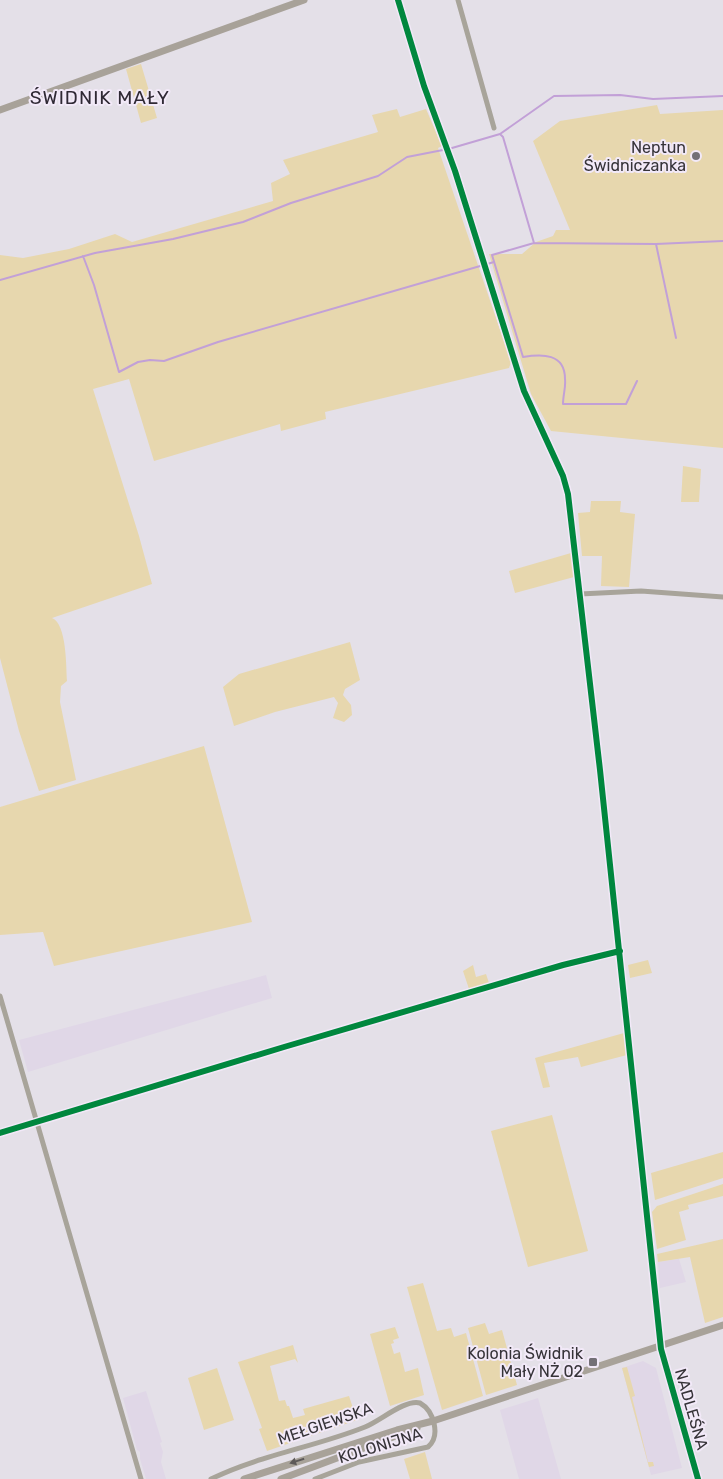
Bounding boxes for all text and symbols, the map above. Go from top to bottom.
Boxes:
district label: ŚWIDNIK MAŁY [30,86,170,109]
place label: Neptun Świdniczanka [584,138,686,175]
marker: Neptun Świdniczanka [690,150,702,162]
place label: Kolonia Świdnik Mały NŻ 02 [467,1343,584,1381]
marker: Kolonia Świdnik Mały NŻ 02 [587,1356,599,1368]
street label: NADLEŚNA [671,1366,713,1452]
street label: MEŁGIEWSKA [275,1398,375,1449]
street label: KOLONIJNA [336,1424,425,1467]
one-way arrow [290,1457,305,1465]

